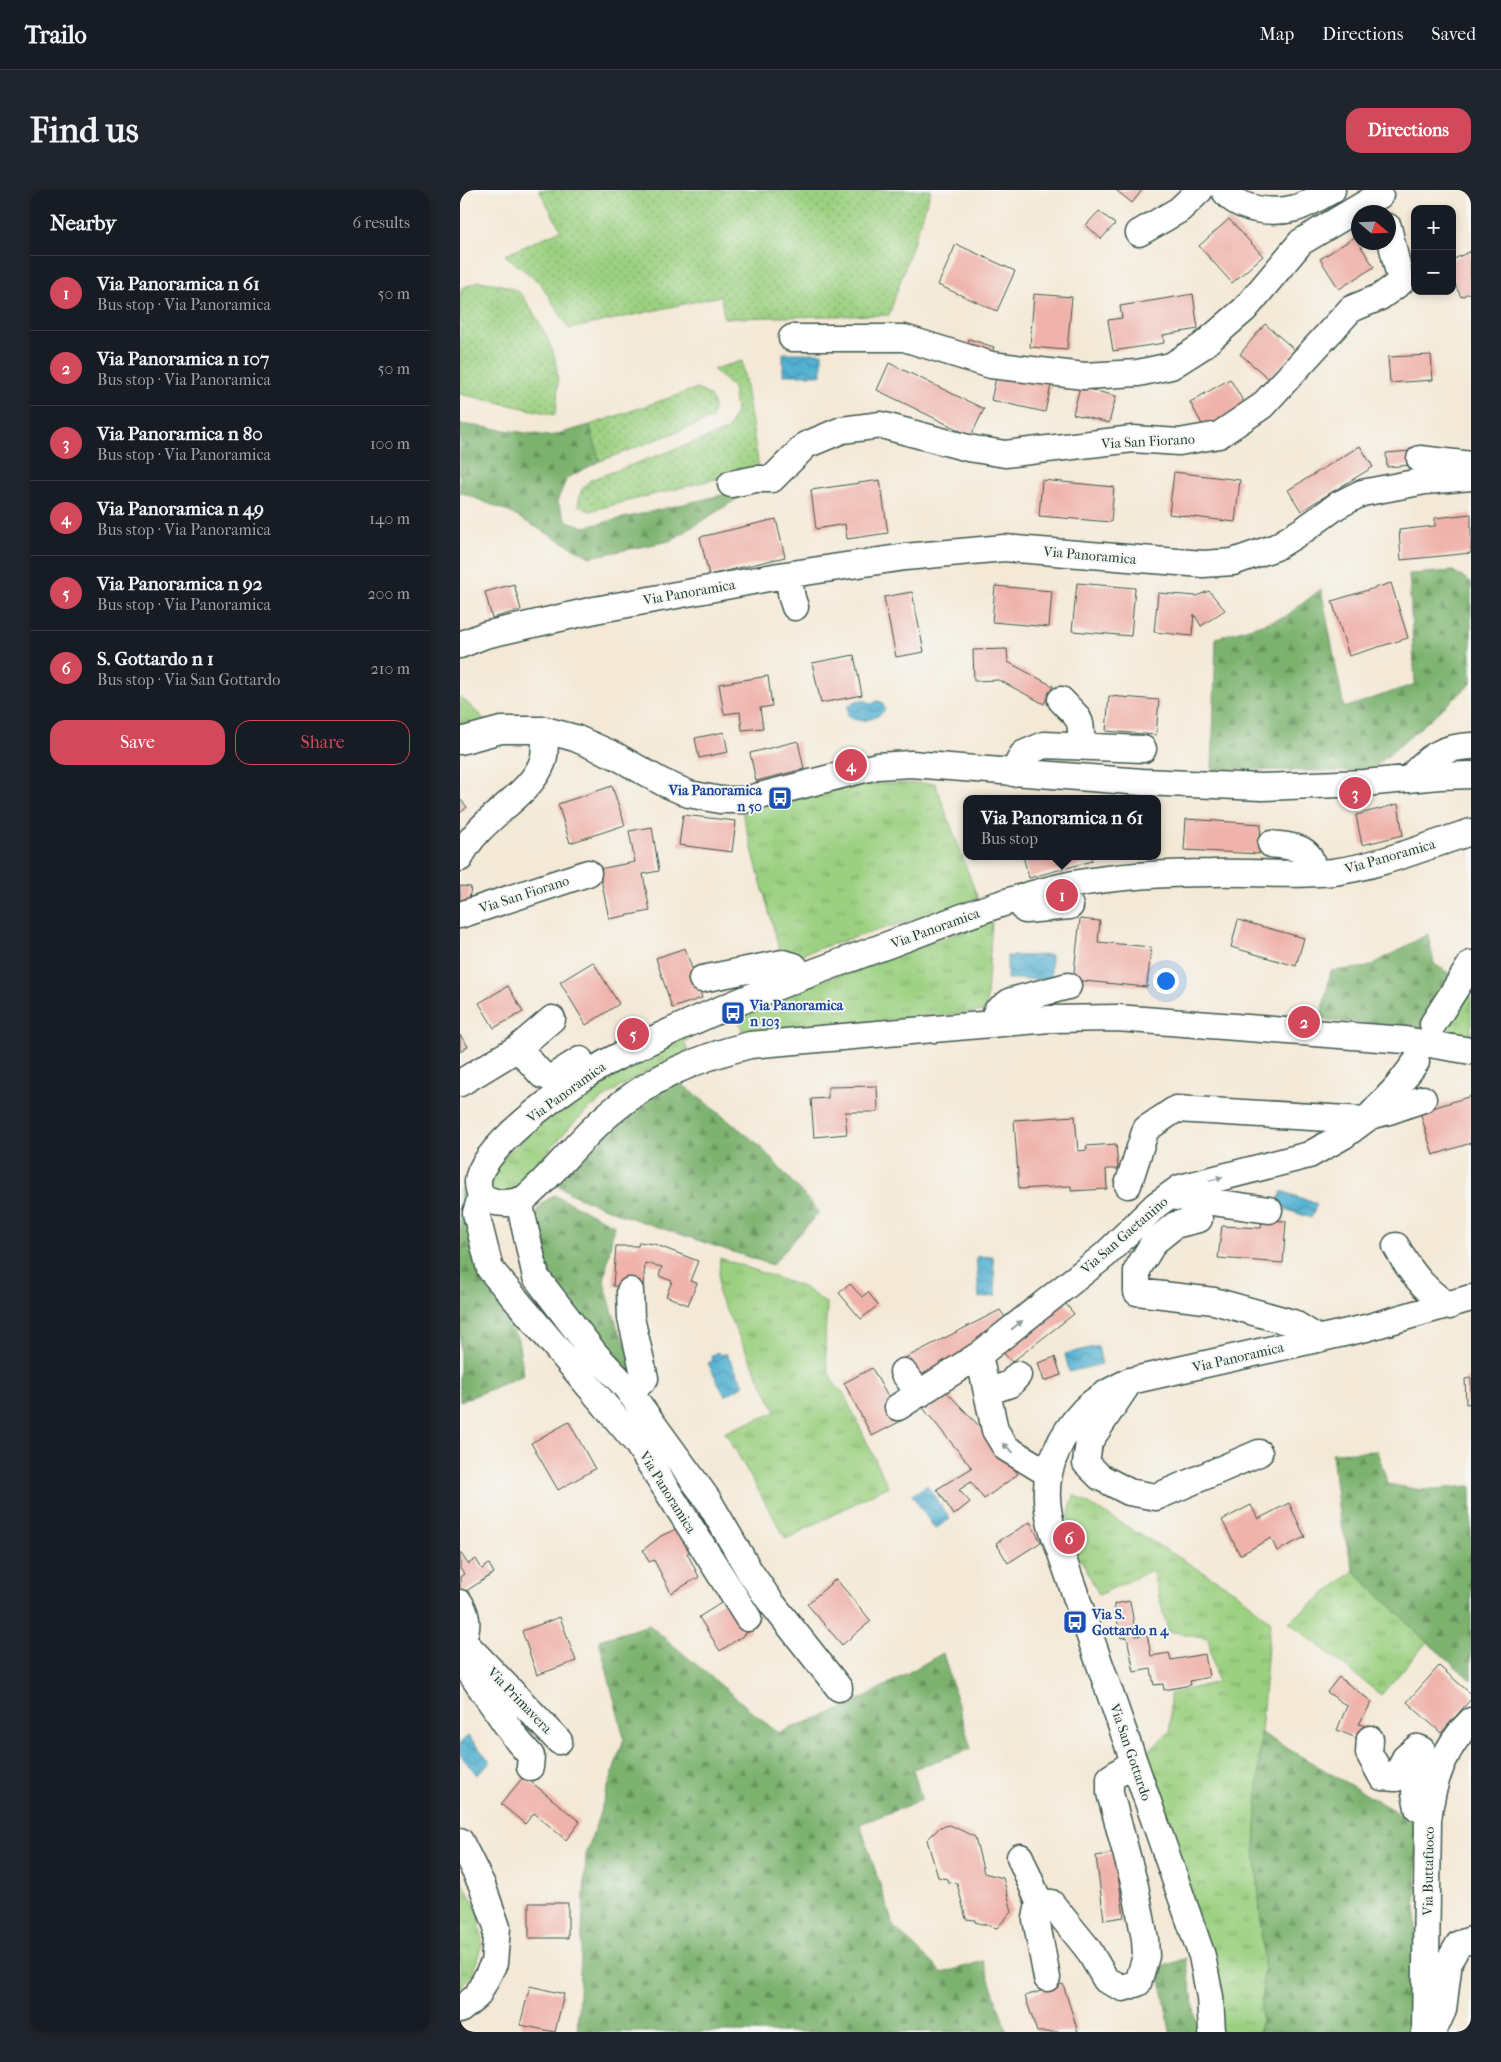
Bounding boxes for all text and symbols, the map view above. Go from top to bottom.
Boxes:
text: Trailo [25,21,87,49]
text: Map [1260,24,1294,45]
text: Directions [1322,24,1403,45]
text: Saved [1431,24,1476,45]
button: Directions [1346,108,1471,153]
text: Find us [30,110,139,151]
north arrow [1351,205,1396,250]
map controls [1411,205,1456,295]
button: + [1411,205,1456,250]
text: Nearby [50,211,116,235]
text: 6 results [352,213,410,232]
button: − [1411,250,1456,295]
text: Via Panoramica n 61 [97,273,260,295]
text: 1 [63,284,69,303]
text: 50 m [378,284,410,303]
text: Bus stop · Via Panoramica [97,295,271,314]
text: Via Panoramica n 107 [97,348,269,370]
text: 2 [62,359,70,378]
text: 50 m [378,359,410,378]
text: Bus stop · Via Panoramica [97,370,271,389]
text: Via Panoramica n 80 [97,423,263,445]
street label: Via San Fiorano [1100,431,1195,452]
text: 3 [63,434,69,453]
text: 100 m [370,434,410,453]
text: Bus stop · Via Panoramica [97,445,271,464]
text: Via Panoramica n 49 [97,498,264,520]
text: 4 [61,509,71,528]
text: 140 m [369,509,410,528]
text: Bus stop · Via Panoramica [97,520,271,539]
street label: Via Panoramica [1042,543,1138,568]
text: Via Panoramica n 92 [97,573,263,595]
street label: Via Panoramica [641,576,737,609]
text: 5 [63,584,69,603]
text: 200 m [367,584,410,603]
text: Bus stop · Via Panoramica [97,595,271,614]
text: S. Gottardo n 1 [97,648,214,670]
text: 6 [62,659,70,678]
text: 210 m [371,659,410,678]
text: Bus stop · Via San Gottardo [97,670,280,689]
button: Save [50,720,225,765]
button: Share [235,720,410,765]
pin: 4 [835,746,867,784]
pin: 3 [1339,774,1371,812]
place label: Via Panoramica n 50 [668,782,763,815]
bus stop icon: Via Panoramica n 50 [767,785,793,811]
popup [963,795,1161,860]
text: Via Panoramica n 61 [981,807,1143,829]
text: Bus stop [981,829,1038,848]
street label: Via Panoramica [1342,835,1438,878]
street label: Via San Fiorano [476,872,571,917]
pin: 1 [1046,876,1078,914]
street label: Via Panoramica [887,904,982,953]
your location [1153,968,1179,994]
place label: Via Panoramica n 103 [749,997,844,1030]
bus stop icon: Via Panoramica n 103 [720,1000,746,1026]
pin: 2 [1288,1003,1320,1041]
pin: 5 [617,1015,649,1053]
street label: Via Panoramica [523,1058,609,1127]
one-way arrow [1208,1175,1223,1183]
street label: Via San Gaetanino [1077,1193,1171,1278]
one-way arrow [1010,1319,1023,1330]
street label: Via Panoramica [1190,1339,1286,1376]
one-way arrow [1002,1443,1015,1454]
street label: Via Panoramica [635,1447,700,1537]
pin: 6 [1053,1519,1085,1557]
place label: Via S. Gottardo n 4 [1091,1606,1169,1639]
bus stop icon: Via S. Gottardo n 4 [1062,1609,1088,1635]
street label: Via Primavera [483,1663,556,1737]
street label: Via San Gottardo [1106,1700,1155,1803]
street label: Via Buttafuoco [1419,1826,1438,1917]

